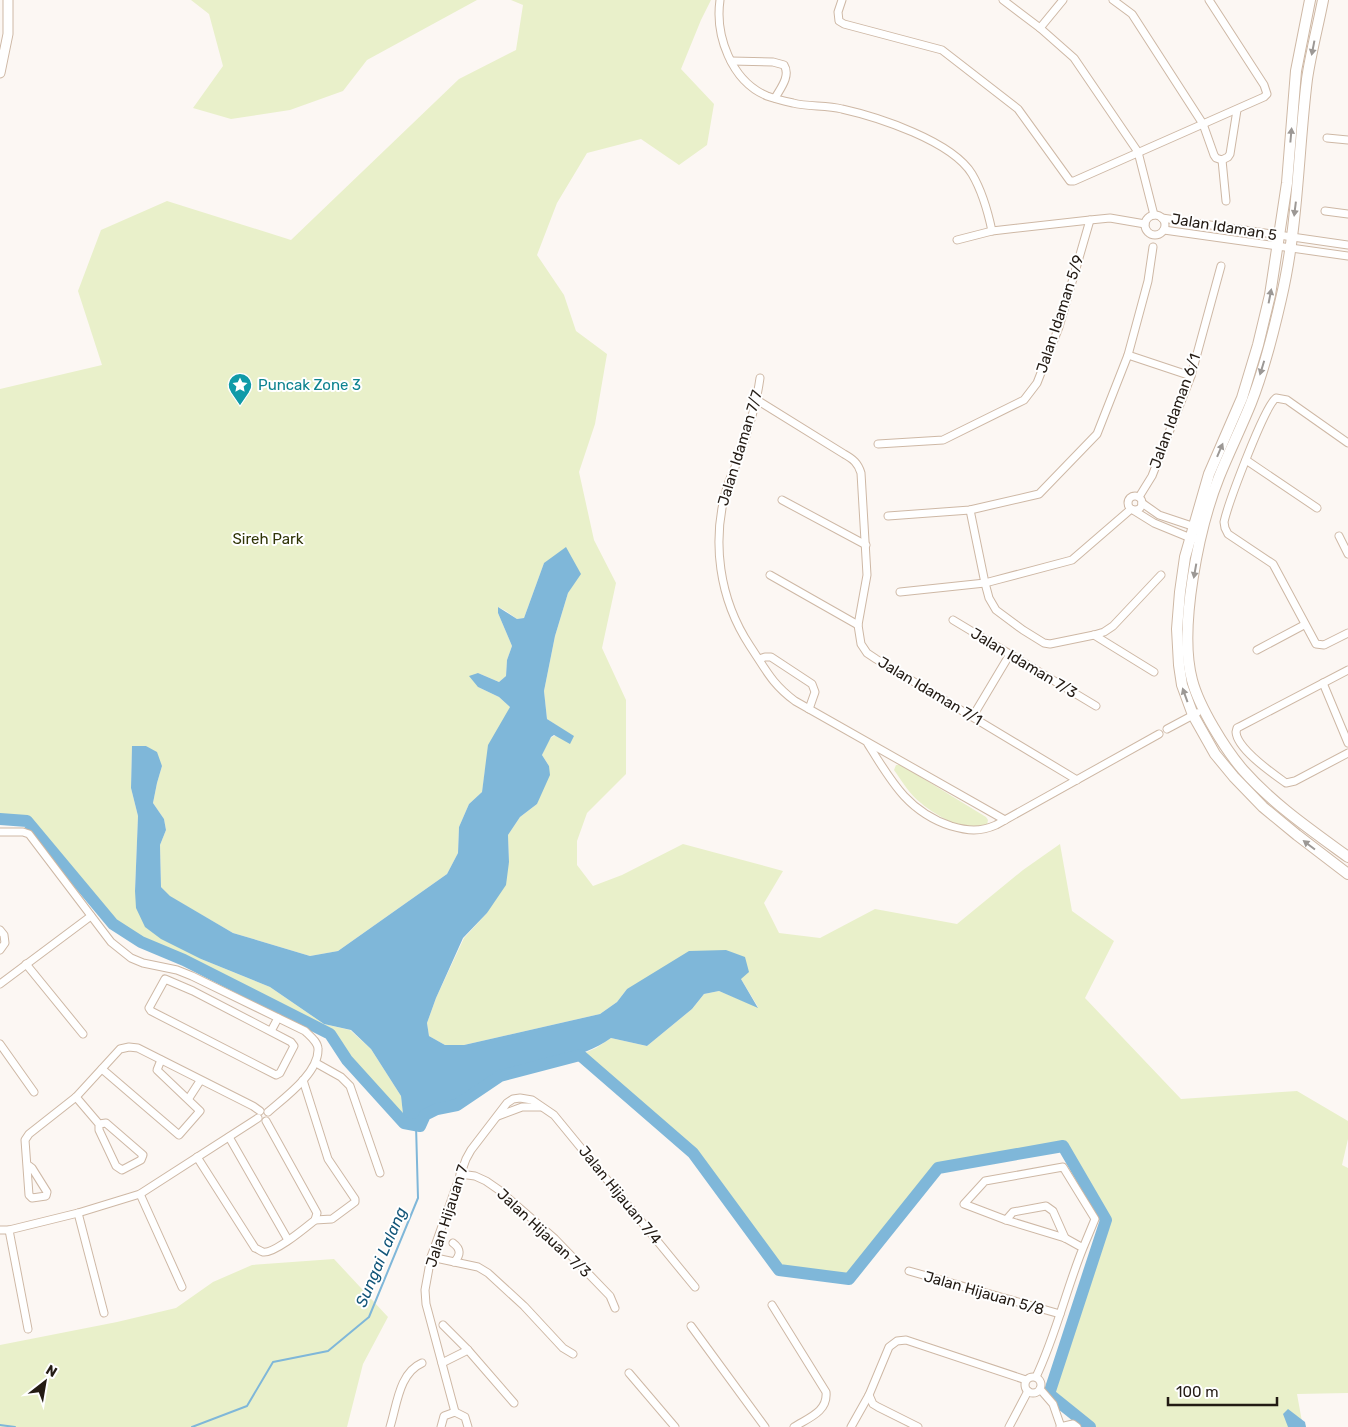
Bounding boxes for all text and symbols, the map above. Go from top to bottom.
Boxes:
one-way arrow [1309,40,1317,56]
one-way arrow [1287,127,1295,143]
one-way arrow [1291,201,1299,217]
street label: Jalan Idaman 5 [1170,210,1278,244]
street label: Jalan Idaman 5/9 [1032,253,1088,375]
one-way arrow [1266,288,1274,304]
street label: Jalan Idaman 6/1 [1146,351,1204,471]
one-way arrow [1258,361,1266,376]
place icon: Puncak Zone 3 [227,372,253,406]
place label: Puncak Zone 3 [258,376,361,394]
street label: Jalan Idaman 7/7 [714,388,766,508]
one-way arrow [1216,443,1224,457]
park label: Sireh Park [233,530,304,548]
one-way arrow [1190,564,1198,580]
street label: Jalan Idaman 7/3 [967,624,1081,702]
street label: Jalan Idaman 7/1 [875,653,985,729]
one-way arrow [1181,687,1188,702]
one-way arrow [1303,839,1316,850]
street label: Jalan Hijauan 7/4 [575,1142,665,1248]
street label: Jalan Hijauan 7 [422,1162,472,1269]
street label: Jalan Hijauan 7/3 [493,1185,595,1281]
water label: Sungai Lalang [351,1204,411,1310]
street label: Jalan Hijauan 5/8 [922,1267,1046,1319]
north arrow [20,1357,70,1407]
text: N [43,1361,60,1381]
scale bar [1168,1374,1277,1406]
text: 100 m [1176,1383,1218,1401]

